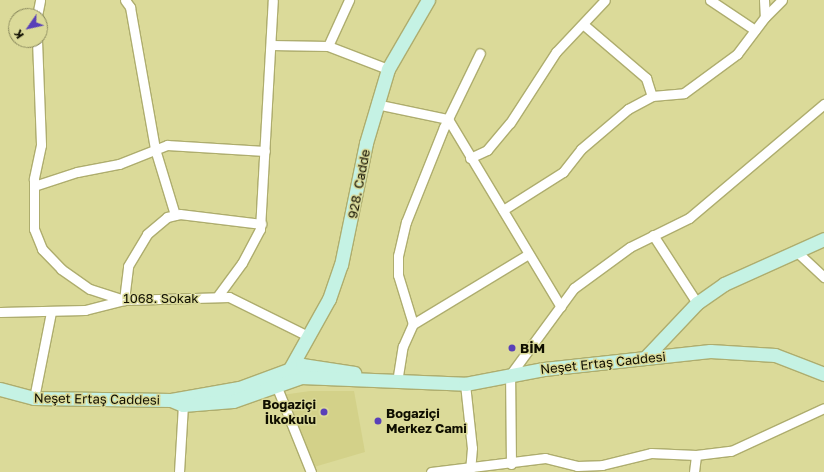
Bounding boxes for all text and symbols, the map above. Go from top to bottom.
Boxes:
north arrow [8,8,48,48]
text: K [11,27,26,41]
street label: 928. Cadde [345,148,373,220]
street label: 1068. Sokak [123,290,199,306]
place label: BİM [520,340,545,356]
marker: BİM [507,343,517,353]
street label: Neşet Ertaş Caddesi [539,349,667,377]
street label: Neşet Ertaş Caddesi [34,390,160,408]
place label: Boğaziçi İlkokulu [262,397,316,428]
place label: Boğaziçi Merkez Cami [386,406,467,437]
marker: Boğaziçi İlkokulu [319,407,329,417]
marker: Boğaziçi Merkez Cami [373,416,383,426]

